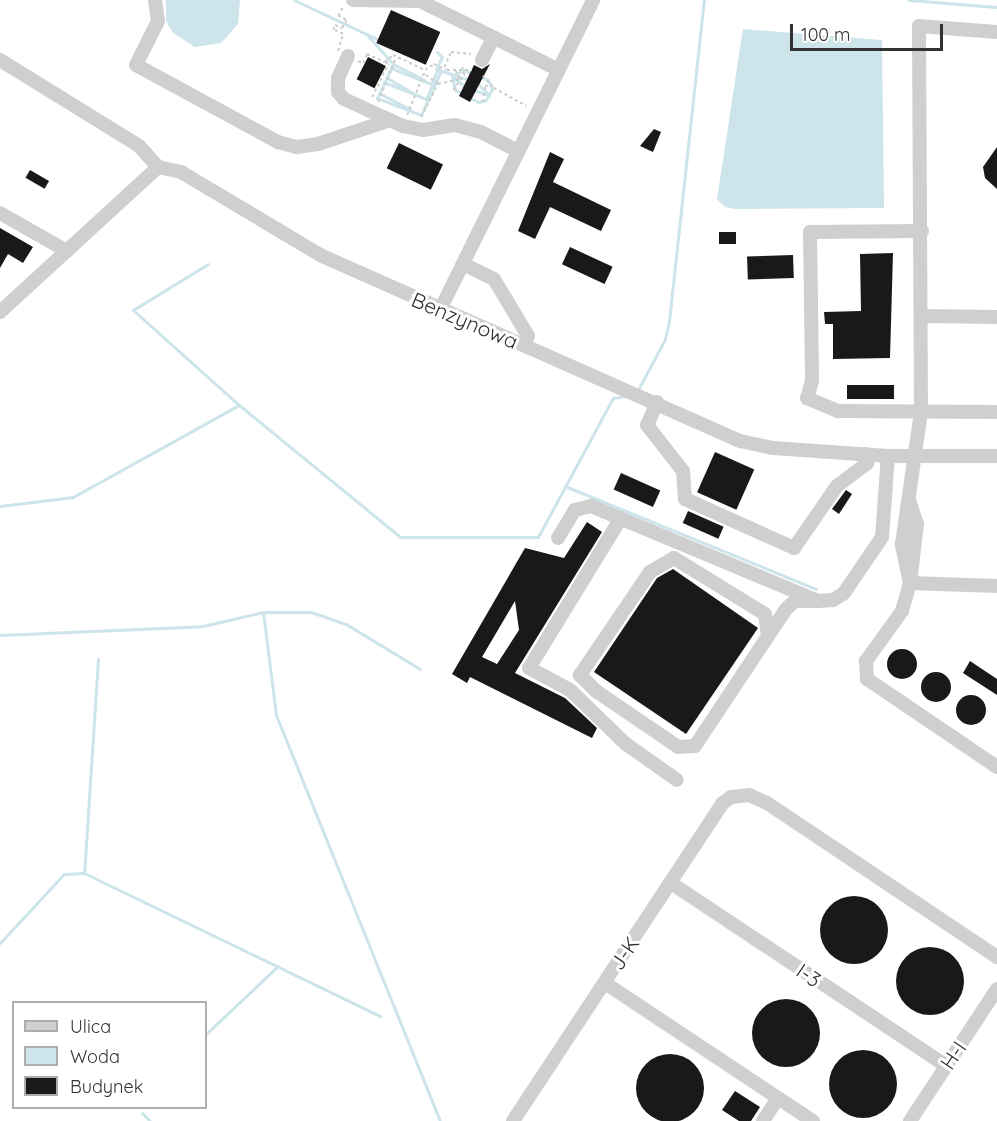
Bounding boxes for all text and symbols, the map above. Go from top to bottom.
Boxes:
scale bar [793,12,946,50]
text: 100 m [801,23,850,46]
street label: Benzynowa [408,286,522,354]
street label: J-K [604,932,644,974]
street label: I-3 [792,958,826,992]
legend [12,1001,207,1109]
text: Ulica [70,1015,111,1038]
street label: H-I [935,1036,971,1074]
text: Woda [70,1045,120,1068]
text: Budynek [70,1075,143,1098]

